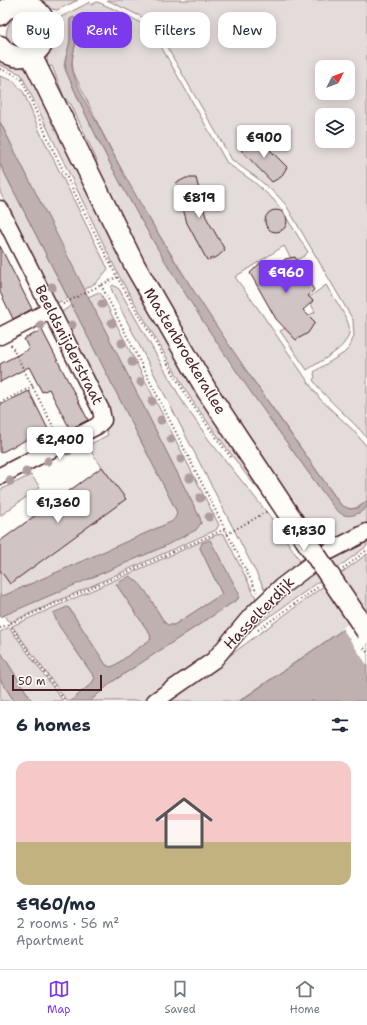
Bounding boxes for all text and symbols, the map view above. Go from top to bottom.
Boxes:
chip: Buy [12,12,64,48]
chip: Rent [72,12,132,48]
chip: Filters [140,12,210,48]
chip: New [218,12,276,48]
north arrow [315,60,355,100]
map controls [315,60,355,148]
button: layers [315,108,355,148]
pin: €900 [240,125,288,159]
text: €900 [246,129,282,146]
pin: €819 [175,185,223,219]
text: €819 [183,189,215,206]
pin: €960 [262,260,310,294]
text: €960 [268,264,304,281]
street label: Beeldsnijderstraat [30,282,108,408]
street label: Mastenbroekerallee [139,284,231,418]
pin: €2,400 [27,427,93,461]
text: €2,400 [36,431,84,448]
pin: €1,360 [25,490,91,524]
text: €1,360 [36,494,80,511]
pin: €1,830 [271,518,337,552]
text: €1,830 [282,522,326,539]
street label: Hasselterdijk [219,572,299,654]
scale bar [12,673,102,692]
text: 50 m [18,674,46,689]
text: 6 homes [16,714,91,736]
icon: filters [329,714,351,736]
icon: home [148,787,220,859]
text: €960/mo [16,893,96,915]
text: 2 rooms · 56 m² [16,915,119,932]
text: Apartment [16,932,84,949]
tab: Map [47,978,71,1017]
tab: Saved [165,978,196,1017]
tab: Home [290,978,320,1017]

